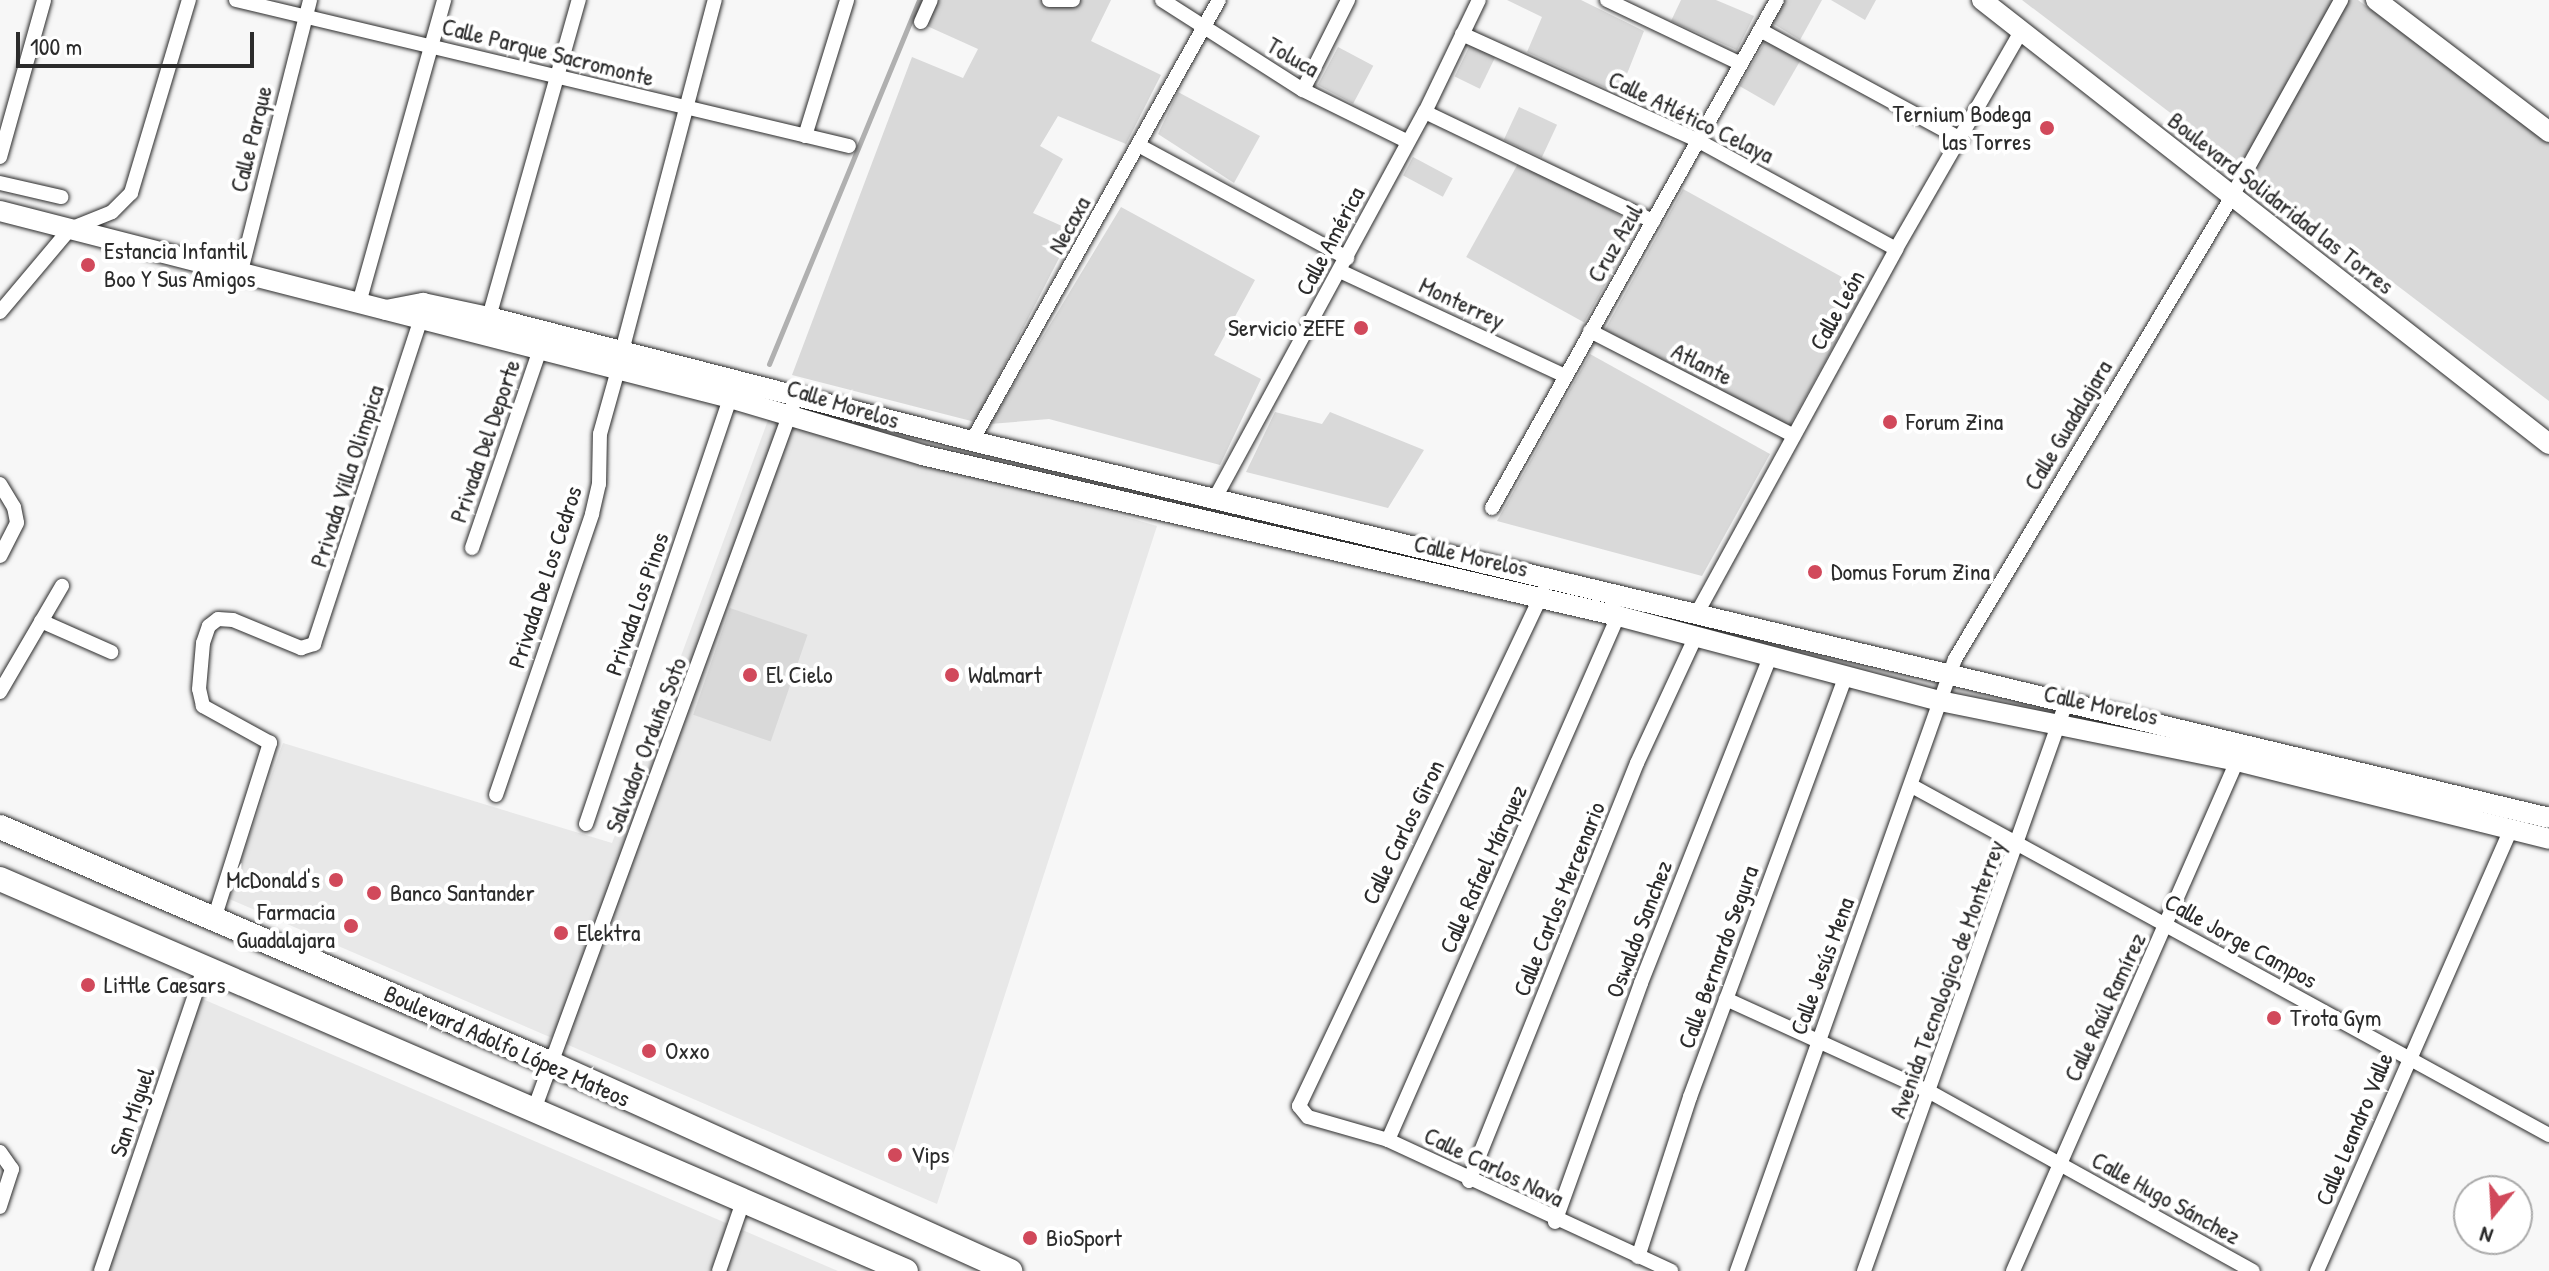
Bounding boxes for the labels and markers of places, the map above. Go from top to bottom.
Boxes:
place label: Ternium Bodega las Torres [1892,100,2031,156]
marker: Ternium Bodega las Torres [2038,119,2056,137]
place label: Estancia Infantil Boo Y Sus Amigos [104,237,256,293]
marker: Estancia Infantil Boo Y Sus Amigos [79,256,97,274]
place label: Servicio ZEFE [1228,314,1345,342]
marker: Servicio ZEFE [1352,319,1370,337]
place label: Forum Zina [1906,408,2003,436]
marker: Forum Zina [1881,413,1899,431]
place label: Domus Forum Zina [1831,558,1990,586]
marker: Domus Forum Zina [1806,563,1824,581]
place label: El Cielo [766,661,833,689]
place label: Walmart [968,661,1042,689]
marker: El Cielo [741,666,759,684]
marker: Walmart [943,666,961,684]
place label: McDonald's [226,866,320,894]
marker: McDonald's [327,871,345,889]
place label: Banco Santander [390,879,535,907]
marker: Banco Santander [365,884,383,902]
place label: Farmacia Guadalajara [236,898,335,954]
marker: Farmacia Guadalajara [342,917,360,935]
place label: Elektra [577,919,640,947]
marker: Elektra [552,924,570,942]
place label: Little Caesars [104,971,226,999]
marker: Little Caesars [79,976,97,994]
place label: Trota Gym [2290,1004,2381,1032]
marker: Trota Gym [2265,1009,2283,1027]
place label: Oxxo [665,1037,710,1065]
marker: Oxxo [640,1042,658,1060]
place label: Vips [911,1141,949,1169]
marker: Vips [886,1146,904,1164]
place label: BioSport [1046,1224,1122,1252]
marker: BioSport [1021,1229,1039,1247]

